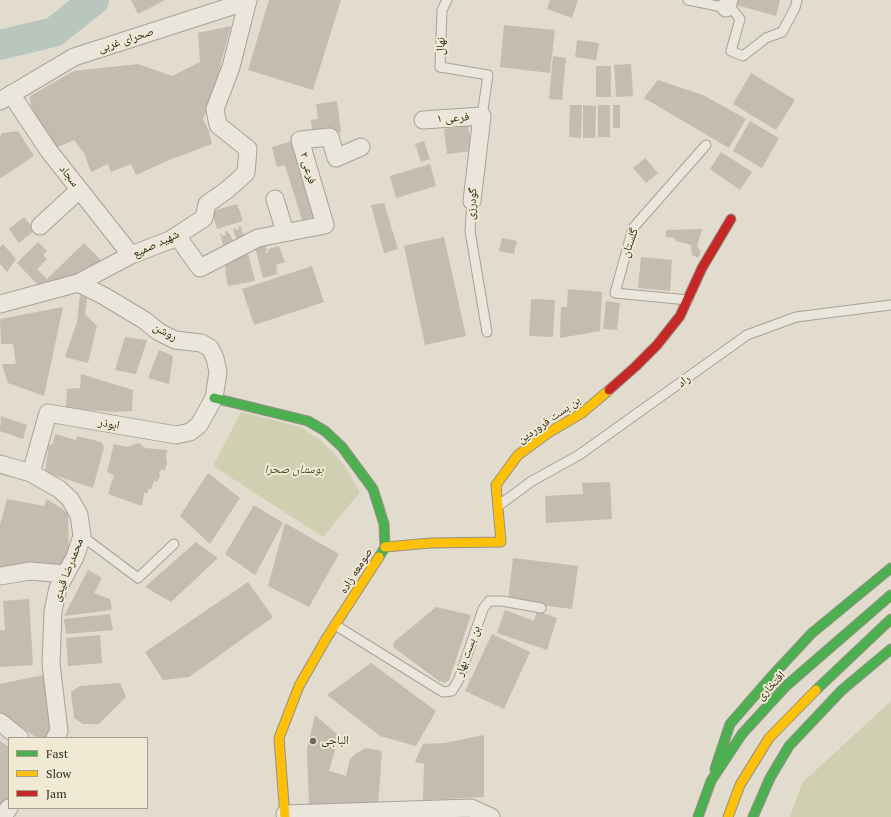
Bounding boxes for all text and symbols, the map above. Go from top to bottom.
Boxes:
street label: صحرای غربی [96,24,156,56]
street label: نهال [433,37,449,55]
street label: فرعی ۱ [436,110,470,126]
street label: فرعی ۲ [297,150,319,186]
street label: سجاد [56,162,82,190]
street label: گودرزی [463,187,481,221]
street label: گلستان [618,226,642,260]
street label: شهید صمیع [130,227,182,261]
street label: روشن [151,320,179,344]
street label: راد [675,372,693,390]
street label: بن بست فروردین [515,393,583,447]
street label: ابوذر [97,415,121,433]
park label: بوستان صحرا [264,463,324,477]
street label: محمدرضا قیدی [49,536,87,604]
street label: صومعه زاده [336,545,376,597]
street label: بن بست بهار [452,624,484,678]
street label: افتخاری [754,668,788,704]
place label: الباجی [321,734,349,748]
marker: الباجی [308,736,318,746]
legend [8,737,148,809]
text: Fast [46,746,68,761]
text: Slow [46,766,71,781]
text: Jam [46,786,67,801]

